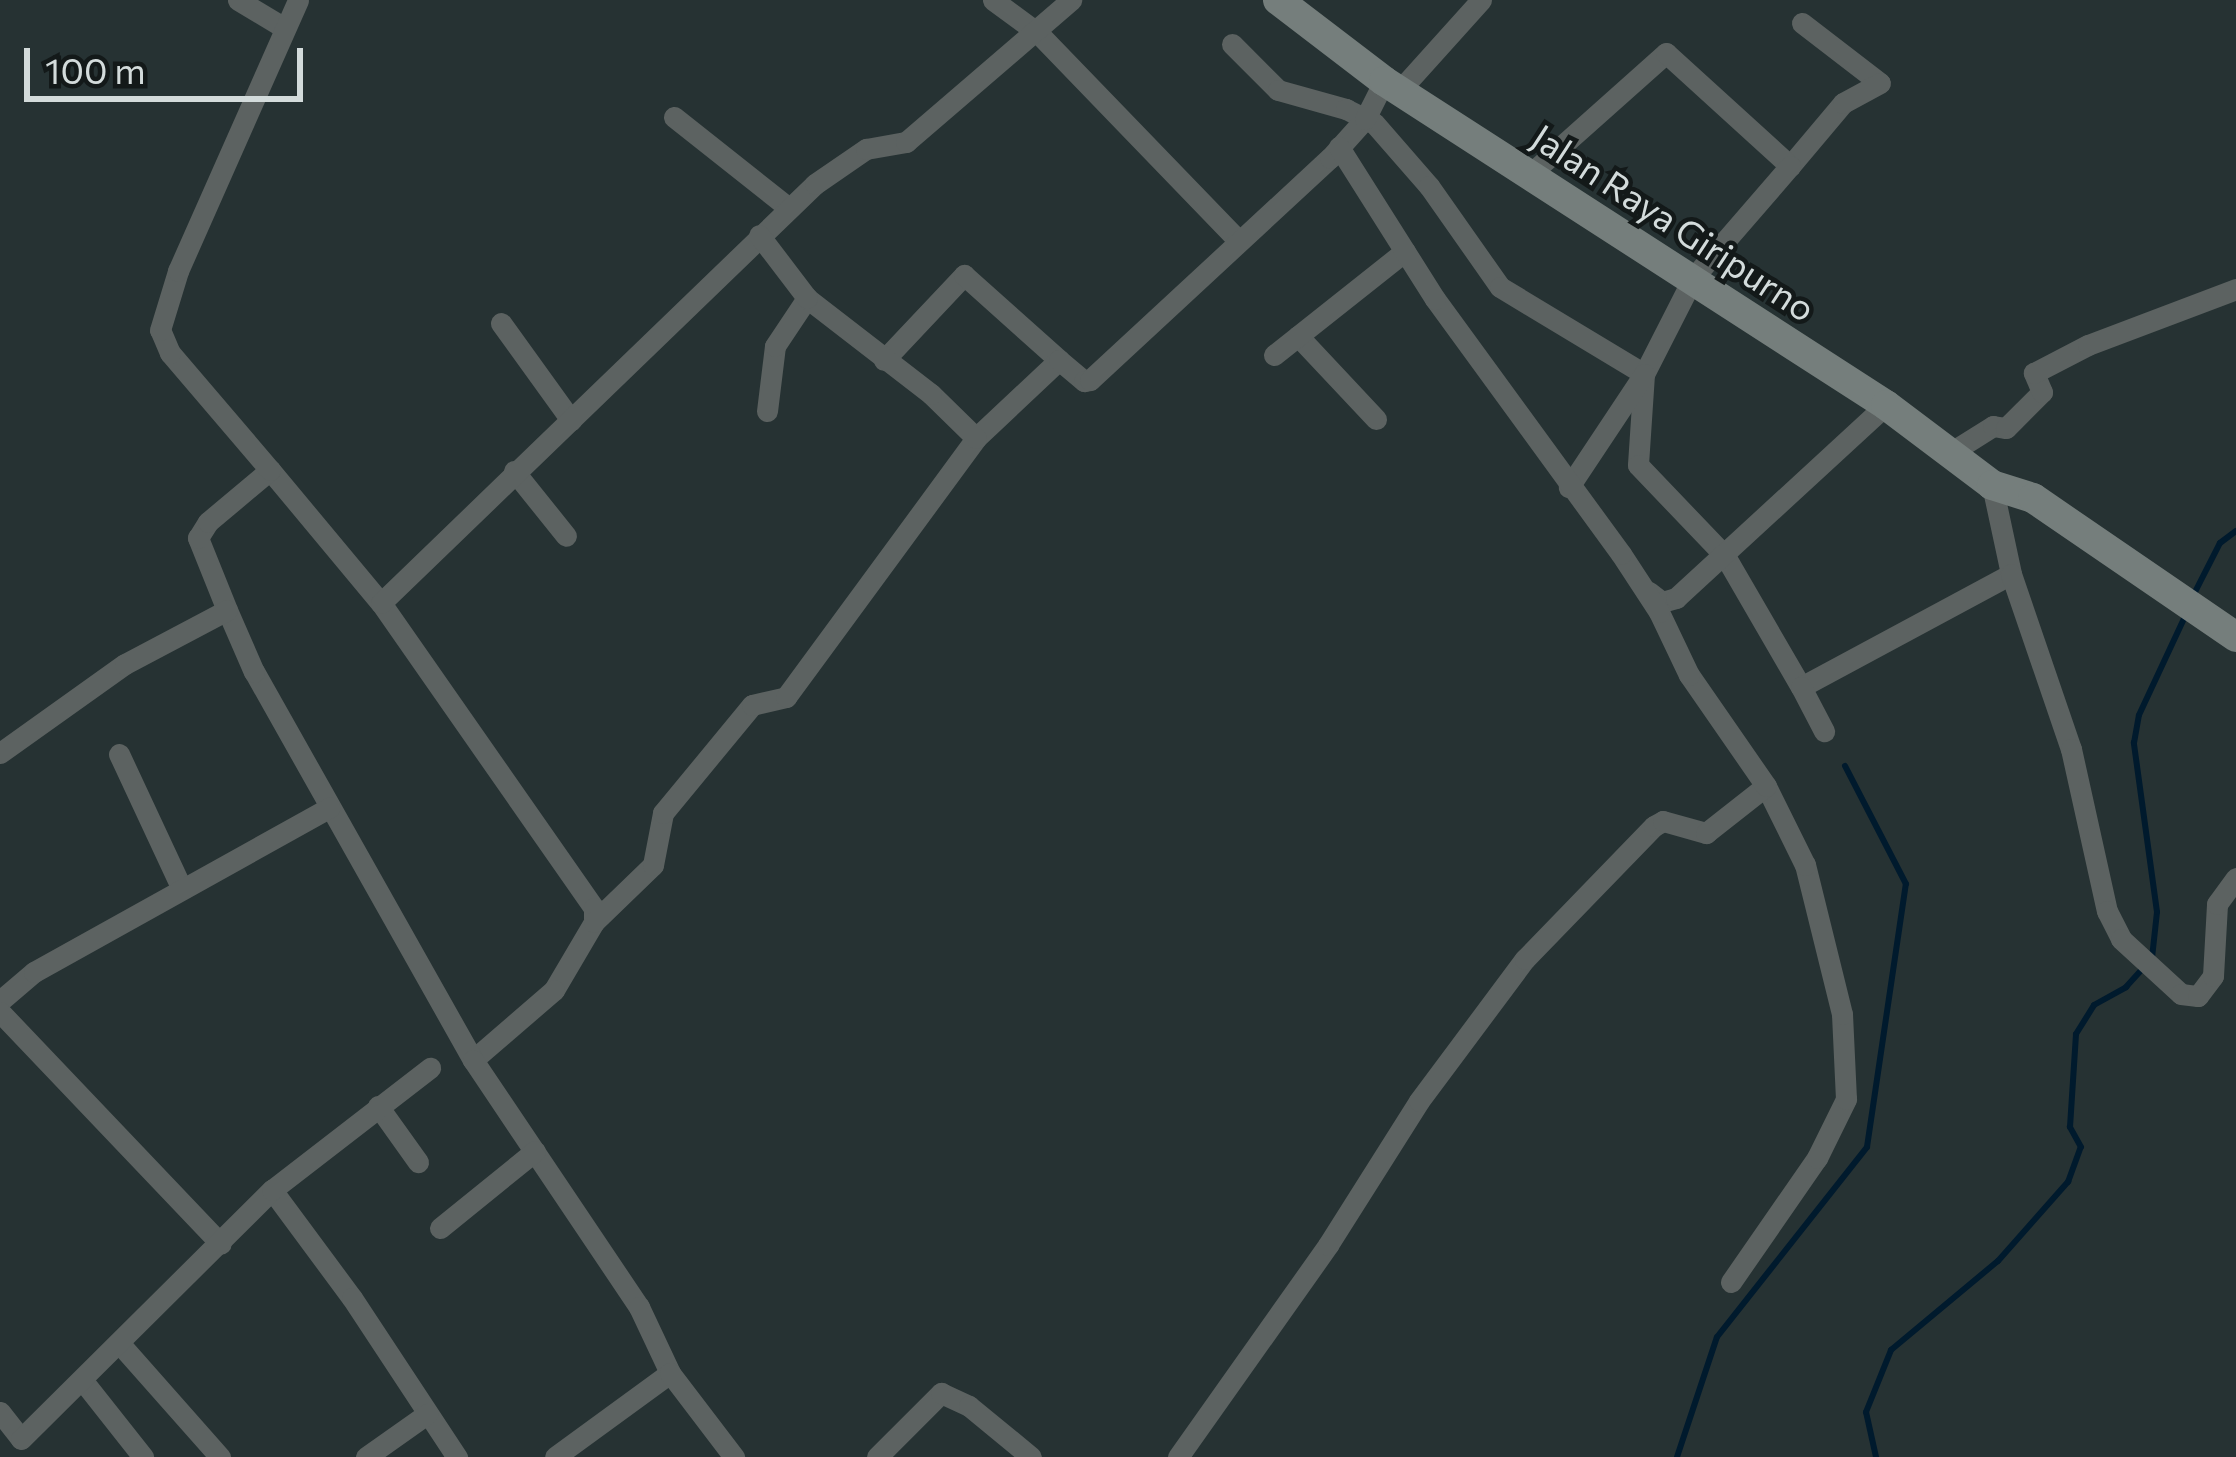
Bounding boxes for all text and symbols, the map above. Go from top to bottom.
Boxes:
scale bar [30,24,309,98]
text: 100 m [45,47,146,91]
street label: Jalan Raya Giripurno [1525,114,1823,330]

